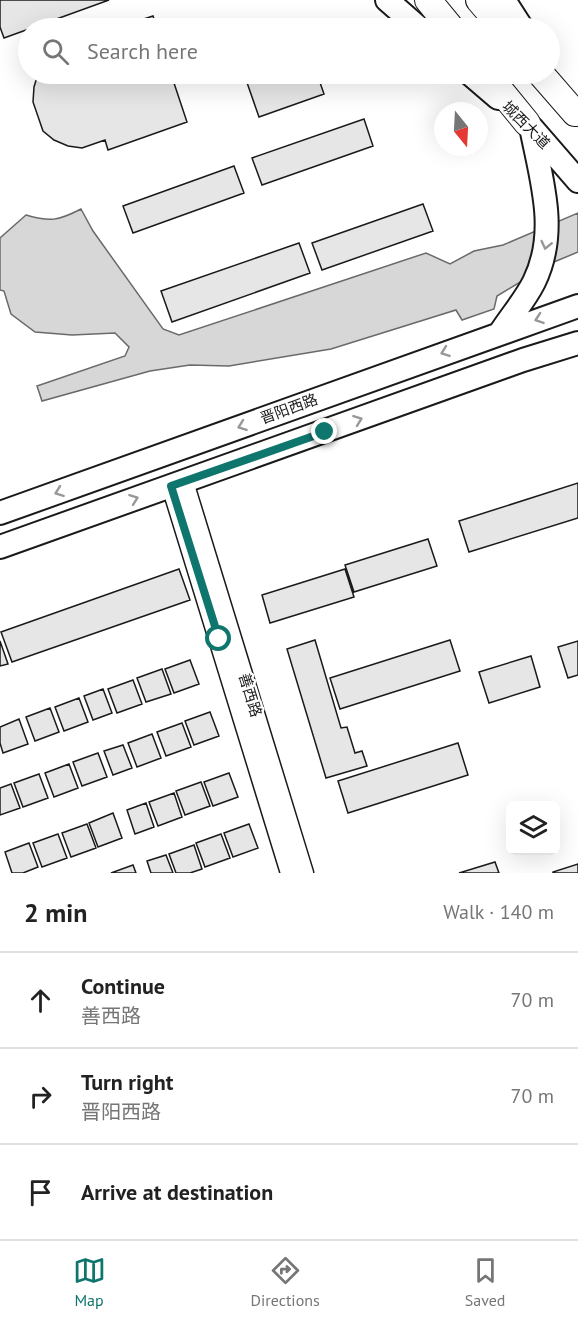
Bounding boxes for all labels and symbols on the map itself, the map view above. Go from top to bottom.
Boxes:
street label: 城西大道 [498,97,554,153]
north arrow [434,102,488,156]
one-way arrow [540,240,553,250]
one-way arrow [534,312,545,325]
one-way arrow [440,345,451,358]
street label: 晋阳西路 [257,389,320,428]
one-way arrow [352,414,363,427]
one-way arrow [237,418,248,431]
route end [311,418,337,444]
one-way arrow [54,484,65,497]
one-way arrow [128,494,139,507]
route start [205,625,231,651]
street label: 善西路 [235,671,266,719]

